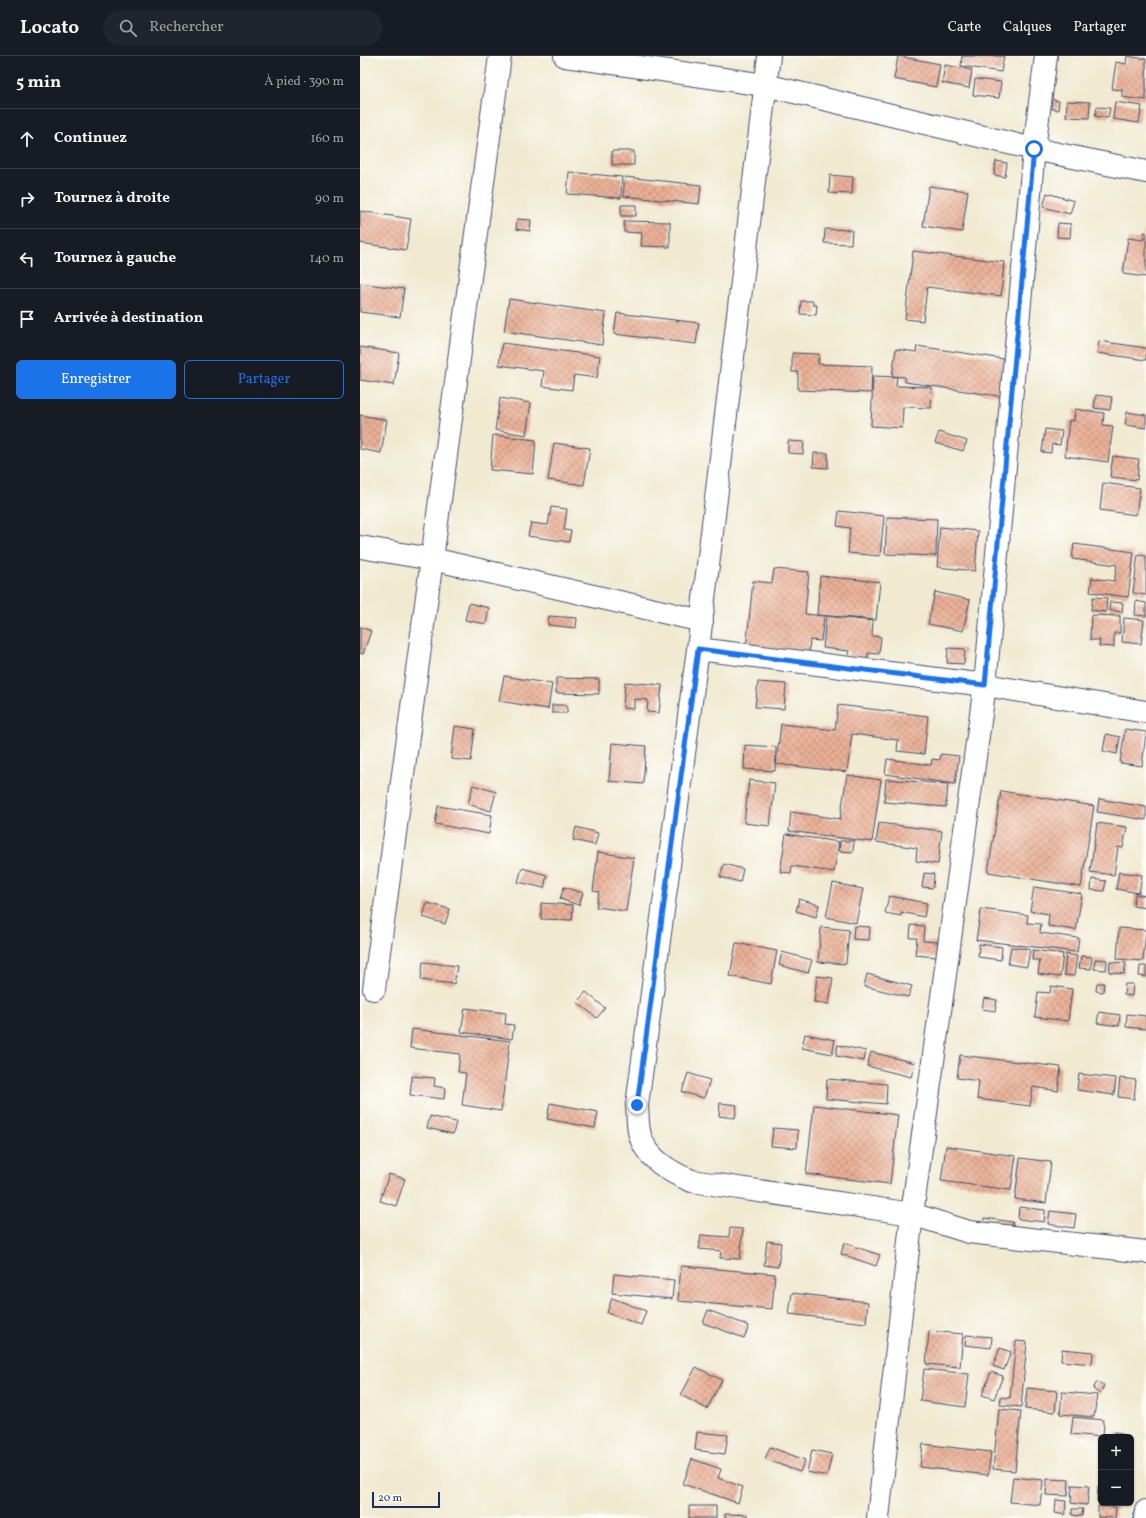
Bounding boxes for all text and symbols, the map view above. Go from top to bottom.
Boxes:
search box [103,10,383,46]
text: Locato [20,15,79,41]
icon: search [117,17,139,39]
text: Rechercher [149,17,224,38]
text: Carte [948,18,981,37]
text: Calques [1003,18,1051,37]
text: Partager [1073,18,1126,37]
text: 5 min [16,71,61,94]
text: À pied · 390 m [264,73,344,91]
icon: ahead [16,128,38,150]
text: Continuez [54,128,127,149]
text: 160 m [310,130,344,148]
route start [1025,140,1043,158]
icon: right [16,188,38,210]
text: Tournez à droite [54,188,170,209]
text: 90 m [315,190,344,208]
icon: left [16,248,38,270]
text: Tournez à gauche [54,248,176,269]
text: 140 m [310,250,344,268]
icon: arrive [16,308,38,330]
text: Arrivée à destination [54,308,203,329]
button: Enregistrer [16,360,176,399]
button: Partager [184,360,344,399]
route end [628,1096,646,1114]
map controls [1098,1434,1134,1506]
button: + [1098,1434,1134,1470]
button: − [1098,1470,1134,1506]
scale bar [372,1490,440,1509]
text: 20 m [378,1491,402,1506]

